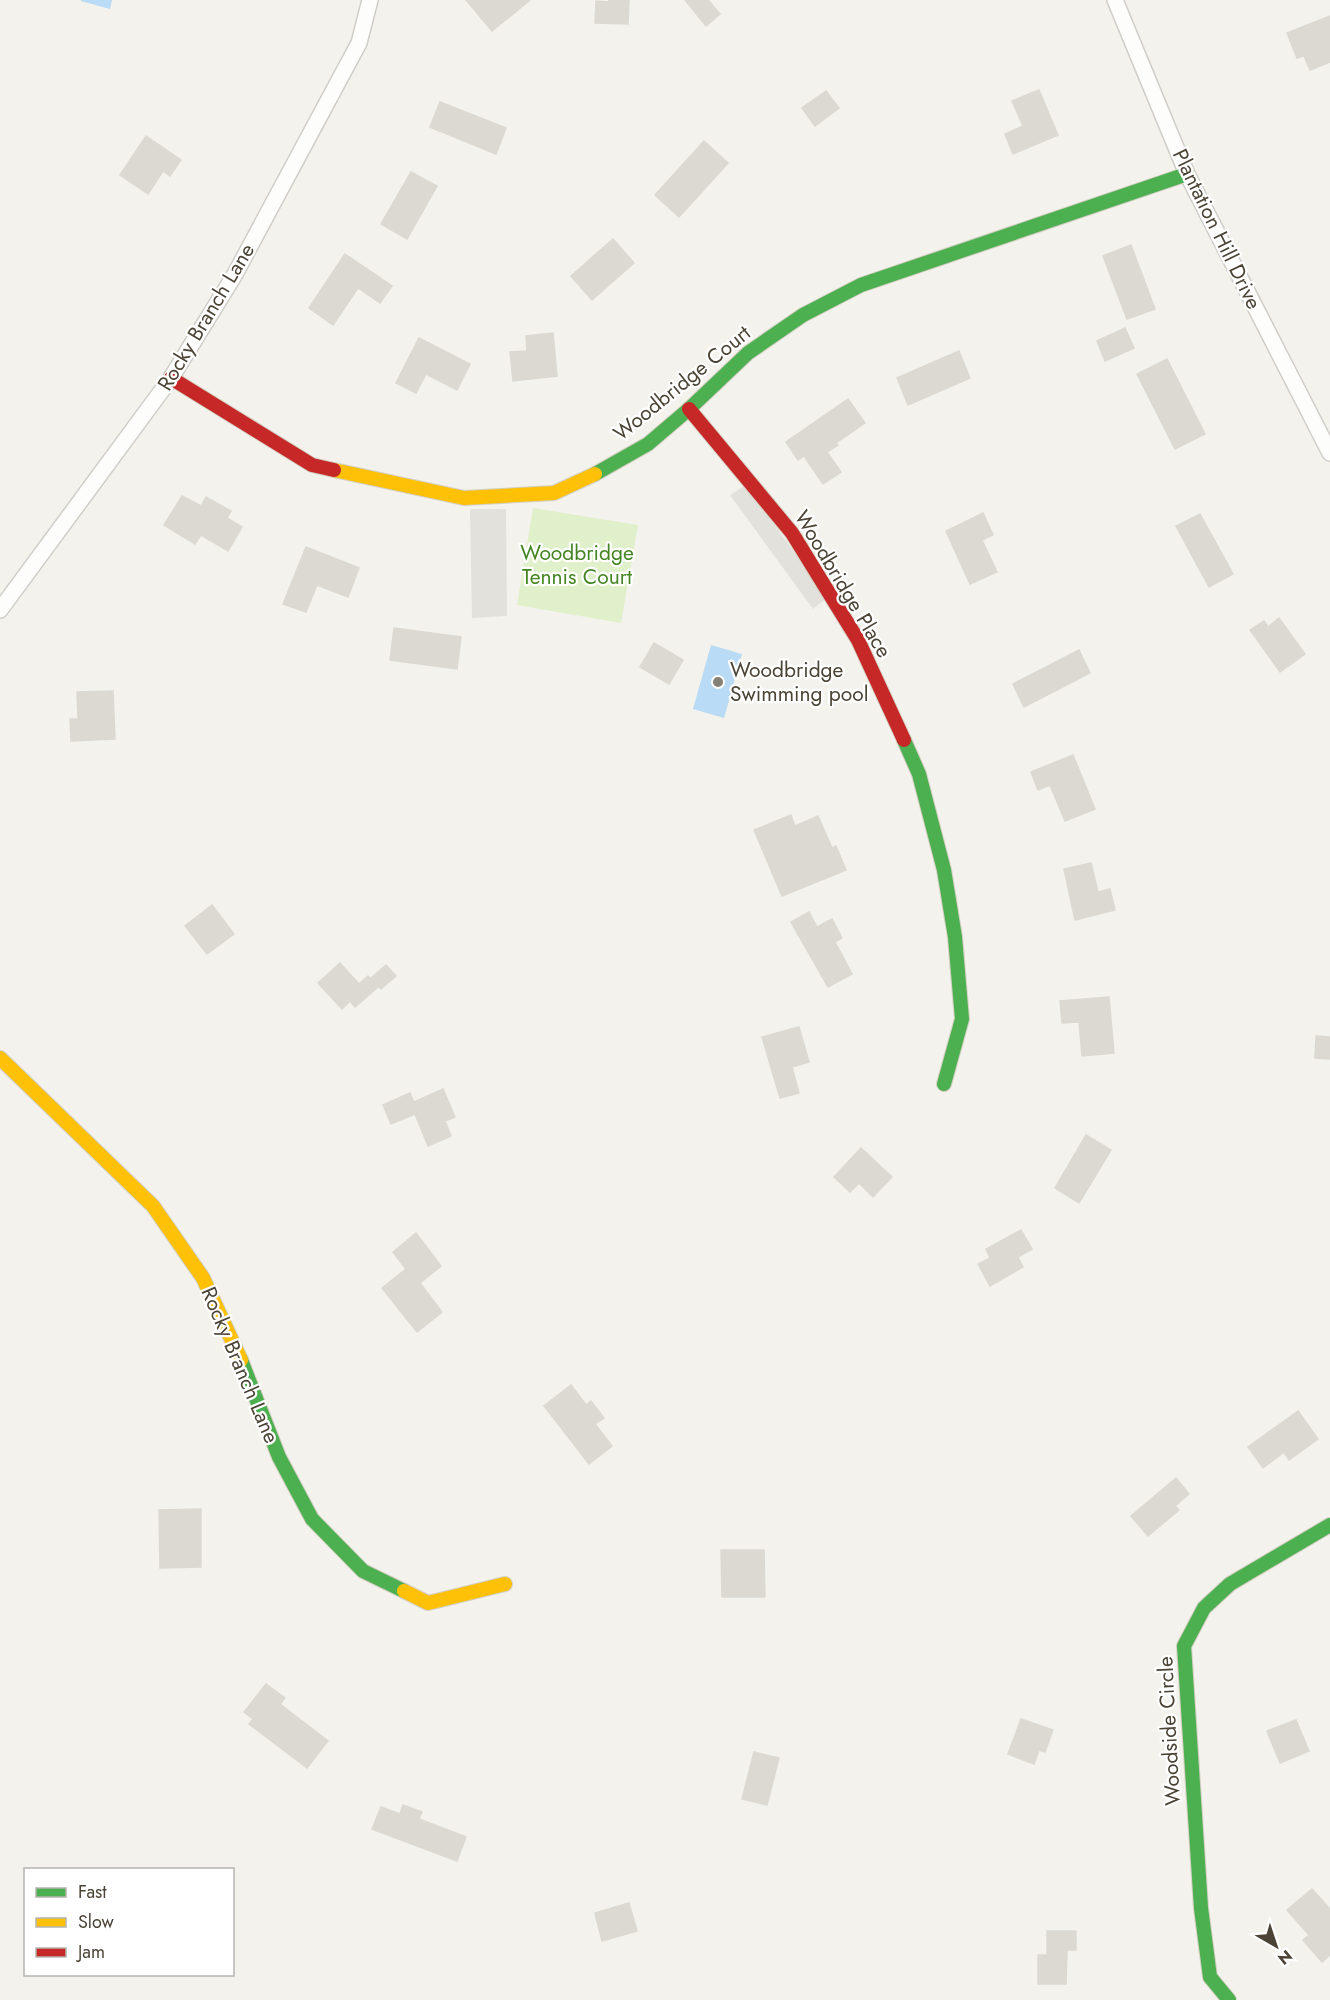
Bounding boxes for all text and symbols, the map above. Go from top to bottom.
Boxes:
street label: Plantation Hill Drive [1165,144,1269,314]
street label: Rocky Branch Lane [150,237,262,396]
street label: Woodbridge Court [607,318,757,448]
street label: Woodbridge Place [787,505,899,663]
park label: Woodbridge Tennis Court [520,538,634,592]
place label: Woodbridge Swimming pool [730,655,869,709]
marker: Woodbridge Swimming pool [711,675,725,689]
street label: Rocky Branch Lane [194,1282,287,1448]
street label: Woodside Circle [1150,1655,1188,1806]
legend [24,1868,234,1976]
text: Fast [78,1879,107,1905]
text: Slow [78,1909,115,1935]
north arrow [1246,1916,1306,1976]
text: Jam [76,1939,105,1965]
text: N [1273,1944,1297,1970]

